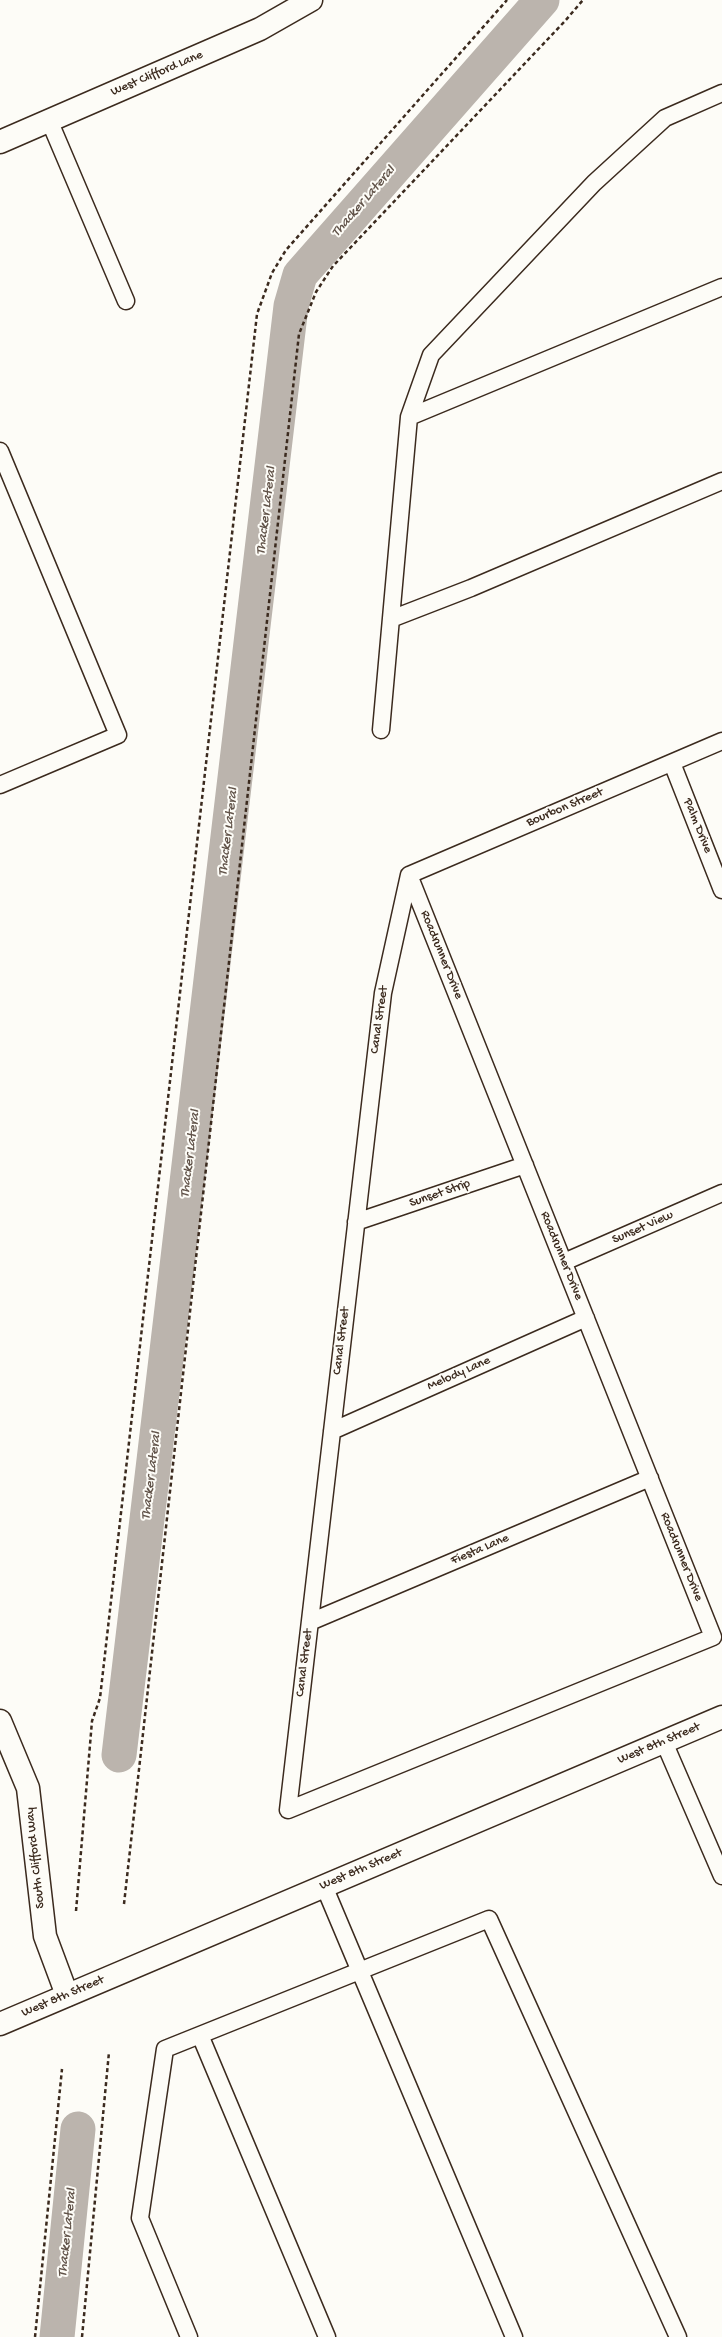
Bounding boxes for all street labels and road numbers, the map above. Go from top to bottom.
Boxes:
street label: West Clifford Lane [109,48,205,100]
street label: Bourbon Street [524,785,606,831]
street label: Palm Drive [679,796,715,856]
street label: Roadrunner Drive [416,908,466,1002]
street label: Canal Street [368,985,392,1055]
street label: Sunset Strip [408,1176,472,1212]
street label: Sunset View [610,1208,676,1248]
street label: Roadrunner Drive [536,1209,586,1303]
street label: Canal Street [330,1306,354,1376]
street label: Melody Lane [425,1353,493,1395]
street label: Roadrunner Drive [656,1510,706,1604]
street label: Fiesta Lane [449,1531,511,1569]
street label: Canal Street [293,1628,317,1698]
street label: West 8th Street [615,1720,703,1768]
street label: South Clifford Way [23,1807,49,1909]
street label: West 8th Street [317,1846,405,1894]
street label: West 8th Street [19,1973,107,2021]

